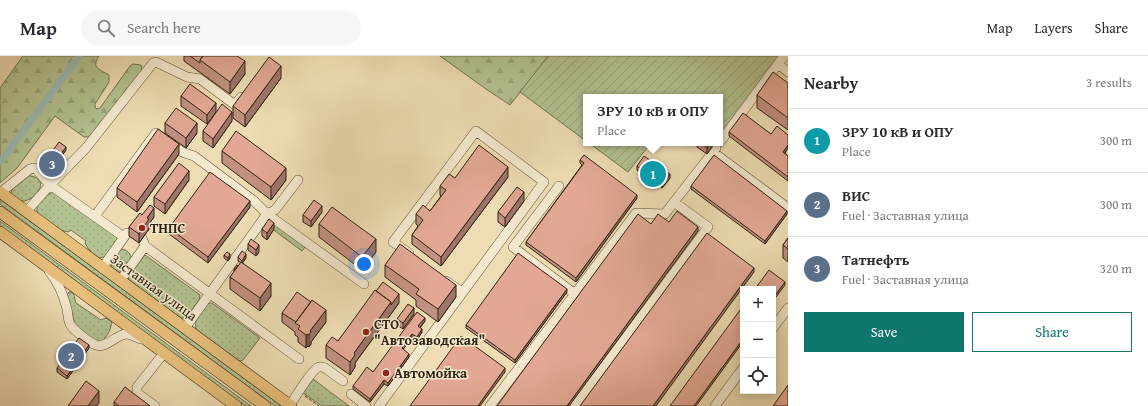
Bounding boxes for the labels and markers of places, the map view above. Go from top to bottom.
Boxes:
pin: 3 [39,149,65,179]
pin: 1 [640,159,666,189]
place label: ТНПС [150,218,185,238]
marker: ТНПС [137,223,147,233]
place label: СТО "Автозаводская" [374,314,485,350]
marker: СТО "Автозаводская" [361,327,371,337]
pin: 2 [58,341,84,371]
place label: Автомойка [394,363,468,383]
marker: Автомойка [381,368,391,378]

